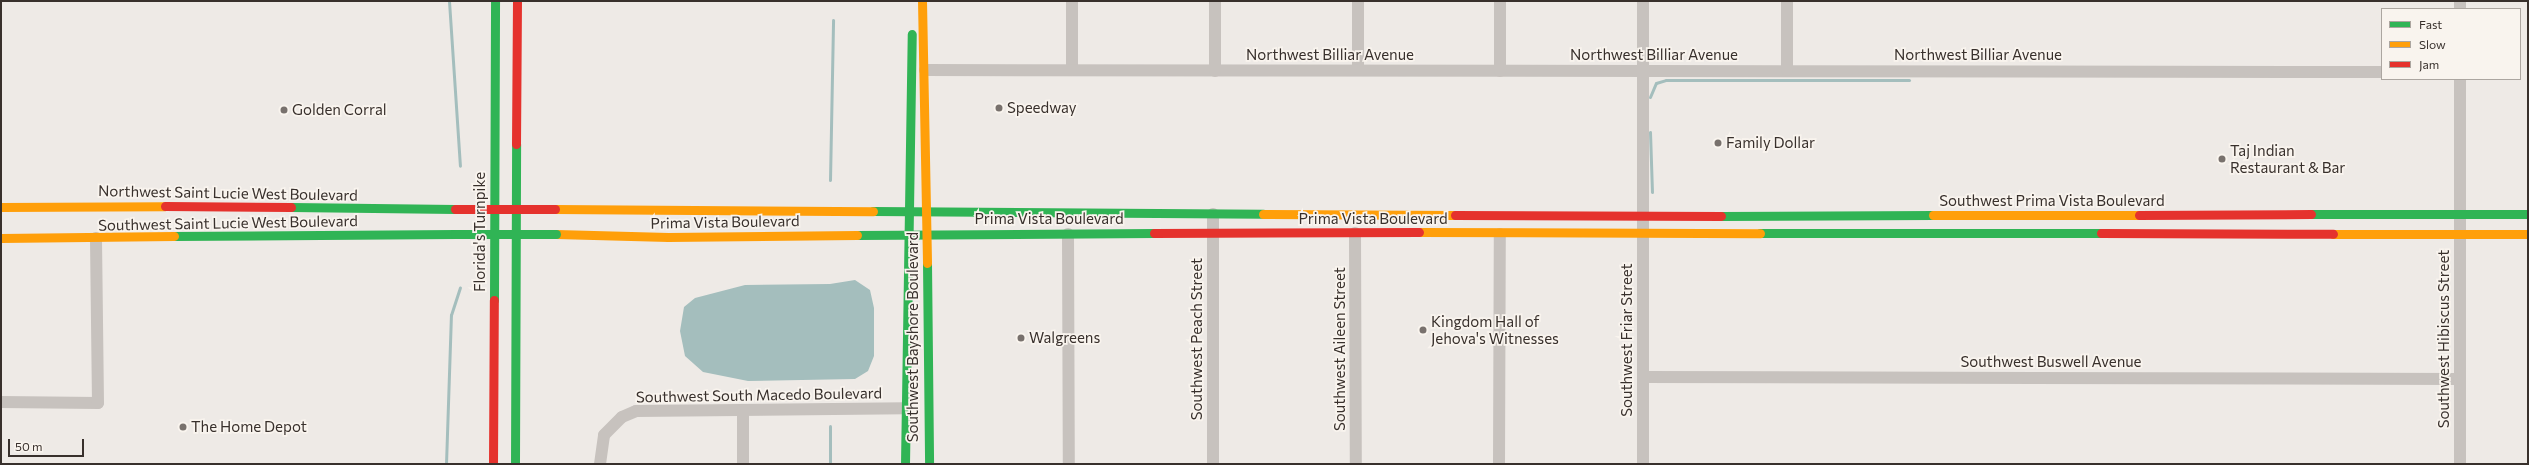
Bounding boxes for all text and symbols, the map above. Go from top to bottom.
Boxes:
legend [2381,8,2521,80]
text: Fast [2419,17,2442,31]
text: Slow [2419,37,2446,51]
street label: Northwest Billiar Avenue [1246,46,1414,64]
street label: Northwest Billiar Avenue [1570,46,1738,64]
street label: Northwest Billiar Avenue [1894,46,2062,64]
text: Jam [2419,57,2439,71]
place label: Speedway [1007,99,1076,117]
place label: Golden Corral [292,101,387,119]
marker: Speedway [994,103,1004,113]
marker: Golden Corral [279,105,289,115]
place label: Family Dollar [1726,134,1815,152]
marker: Family Dollar [1713,138,1723,148]
place label: Taj Indian Restaurant & Bar [2230,141,2345,176]
marker: Taj Indian Restaurant & Bar [2217,154,2227,164]
street label: Florida's Turnpike [471,172,489,292]
street label: Northwest Saint Lucie West Boulevard [98,182,358,204]
street label: Southwest Prima Vista Boulevard [1939,192,2165,210]
street label: Prima Vista Boulevard [974,210,1124,228]
street label: Prima Vista Boulevard [1298,210,1448,228]
street label: Southwest Saint Lucie West Boulevard [98,212,358,234]
street label: Prima Vista Boulevard [650,212,800,232]
street label: Southwest Bayshore Boulevard [904,232,922,442]
street label: Southwest Hibiscus Street [2435,250,2453,428]
street label: Southwest Peach Street [1188,258,1206,420]
street label: Southwest Friar Street [1618,263,1636,417]
street label: Southwest Aileen Street [1331,267,1349,431]
place label: Kingdom Hall of Jehova's Witnesses [1431,312,1559,347]
marker: Kingdom Hall of Jehova's Witnesses [1418,325,1428,335]
place label: Walgreens [1029,329,1100,347]
marker: Walgreens [1016,333,1026,343]
street label: Southwest Buswell Avenue [1960,353,2142,371]
street label: Southwest South Macedo Boulevard [636,384,882,406]
place label: The Home Depot [191,418,307,436]
marker: The Home Depot [178,422,188,432]
scale bar [10,431,86,457]
text: 50 m [15,439,43,453]

